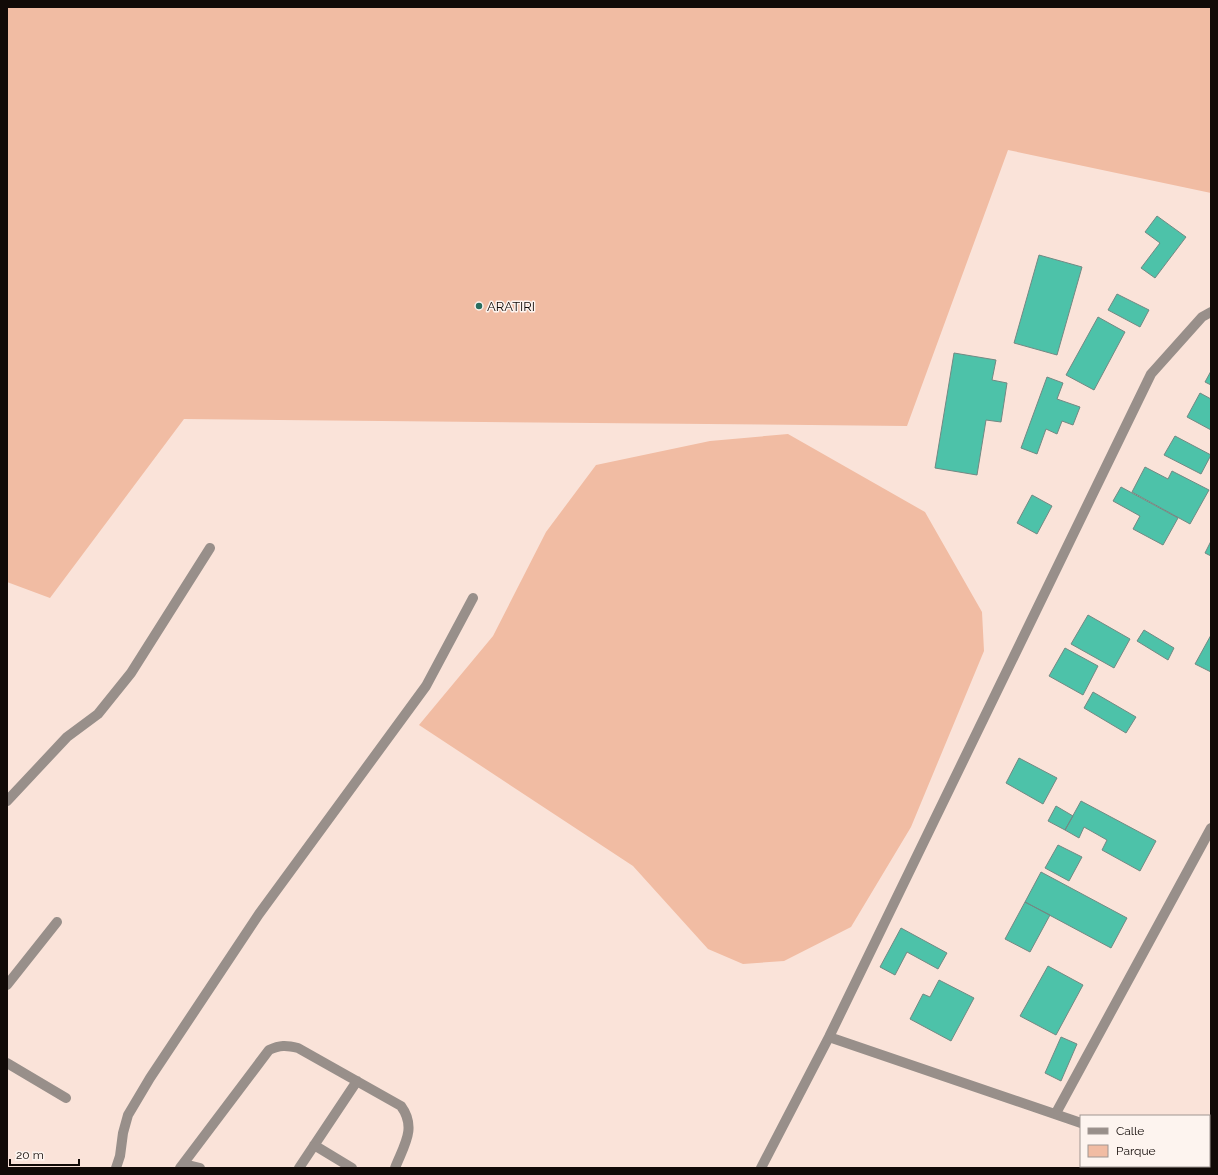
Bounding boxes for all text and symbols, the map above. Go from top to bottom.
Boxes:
place label: ARATIRI [487,299,535,314]
marker: ARATIRI [474,301,484,311]
legend [1080,1115,1210,1167]
text: Calle [1116,1124,1144,1138]
scale bar [10,1141,79,1167]
text: Parque [1116,1144,1156,1158]
text: 20 m [16,1148,44,1162]

